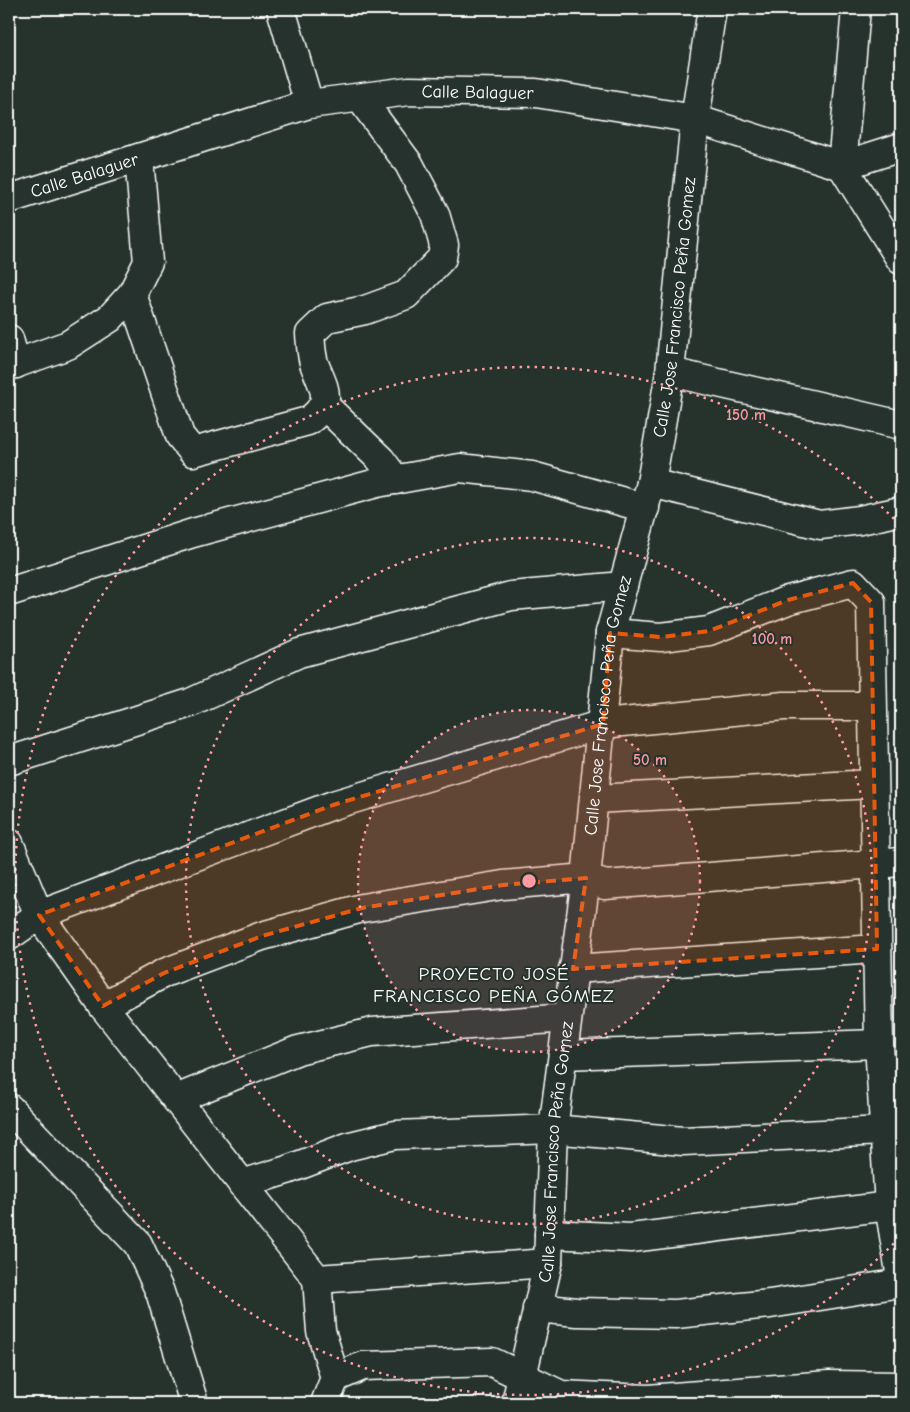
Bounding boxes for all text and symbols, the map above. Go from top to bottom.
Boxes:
street label: Calle Balaguer [421,81,534,104]
street label: Calle Balaguer [28,148,142,203]
street label: Calle Jose Francisco Peña Gomez [649,176,700,439]
text: 150 m [726,406,766,424]
street label: Calle Jose Francisco Peña Gomez [580,573,636,836]
text: 100 m [752,630,792,648]
text: 50 m [633,751,667,769]
centre of rings [520,872,538,890]
district label: PROYECTO JOSÉ FRANCISCO PEÑA GÓMEZ [373,963,615,1007]
street label: Calle Jose Francisco Peña Gomez [534,1020,578,1285]

